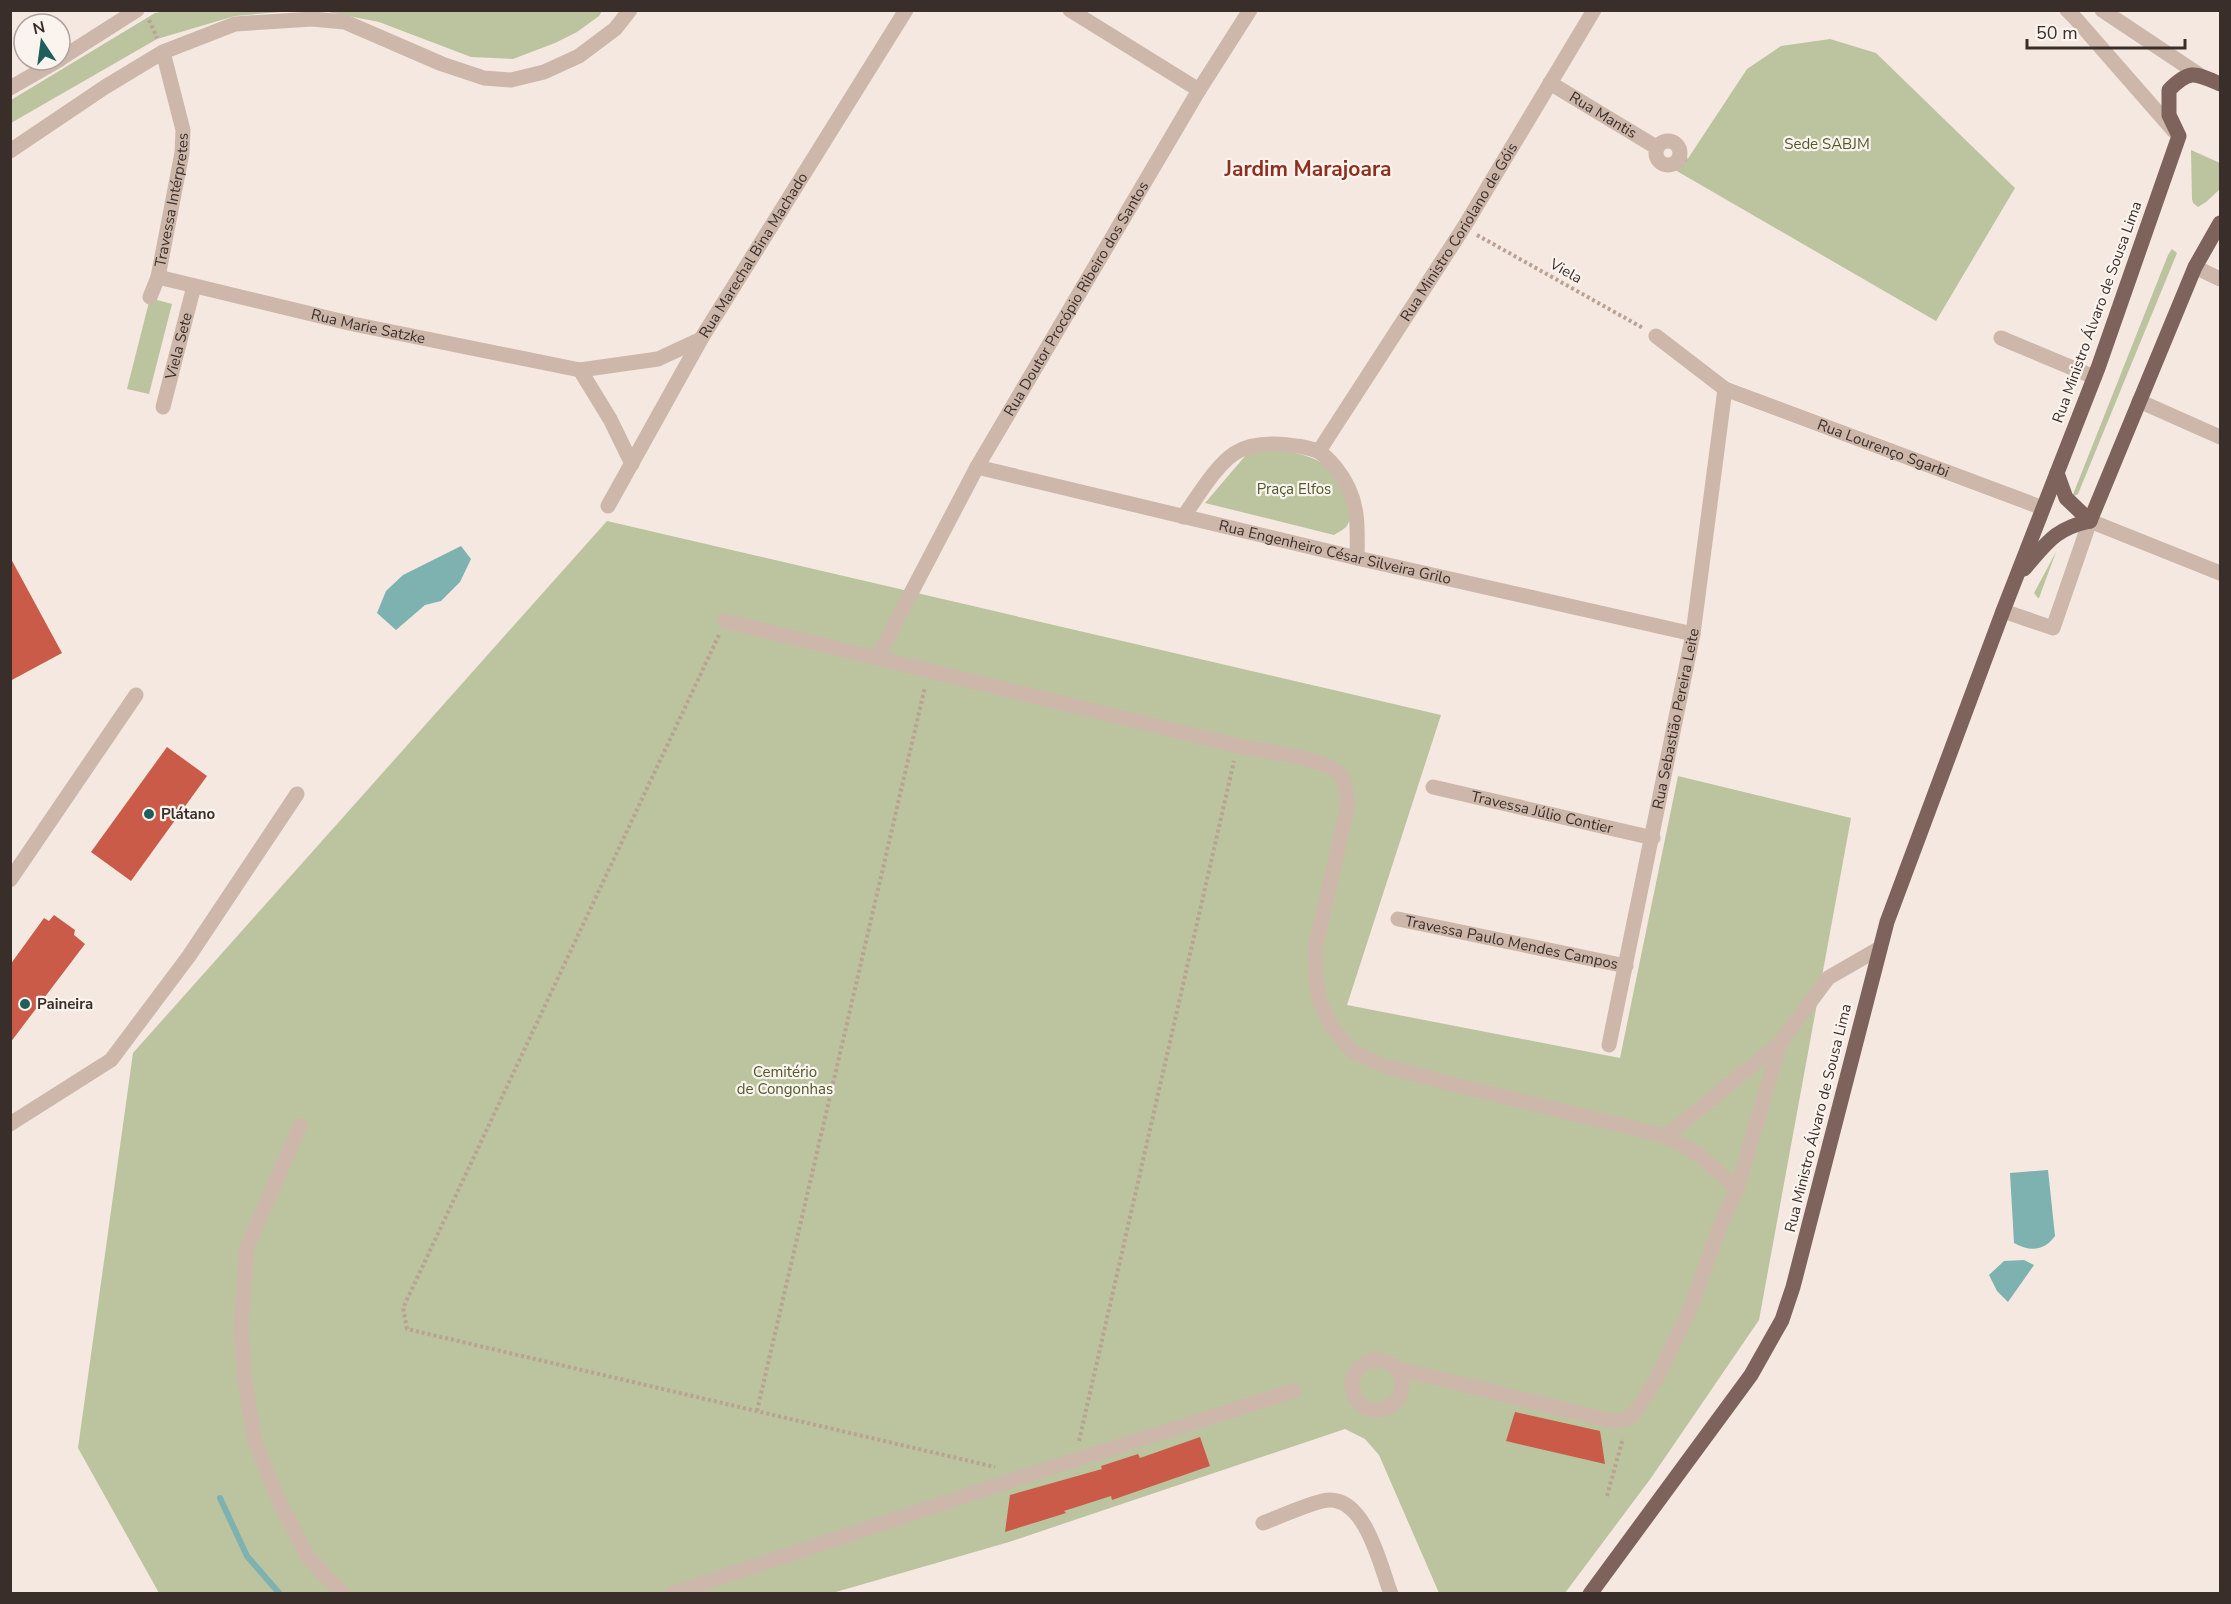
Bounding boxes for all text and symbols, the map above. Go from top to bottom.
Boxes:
north arrow [12,12,72,72]
scale bar [2027,12,2184,50]
text: N [31,16,47,40]
text: 50 m [2036,21,2078,45]
street label: Rua Mantis [1566,87,1641,143]
street label: Travessa Intérpretes [150,132,193,269]
park label: Sede SABJM [1784,134,1870,154]
street label: Rua Ministro Coriolano de Góis [1396,139,1522,325]
district label: Jardim Marajoara [1223,155,1392,183]
street label: Rua Marechal Bina Machado [694,169,812,342]
street label: Rua Doutor Procópio Ribeiro dos Santos [999,177,1153,420]
street label: Rua Ministro Álvaro de Sousa Lima [2047,198,2147,426]
street label: Viela [1545,253,1586,288]
street label: Rua Marie Satzke [309,304,427,348]
street label: Viela Sete [160,310,197,383]
street label: Rua Lourenço Sgarbi [1814,414,1952,482]
park label: Praça Elfos [1257,479,1331,499]
street label: Rua Engenheiro César Silveira Grilo [1217,515,1453,589]
street label: Rua Sebastião Pereira Leite [1647,627,1704,811]
street label: Travessa Júlio Contier [1469,786,1616,839]
place label: Plátano [161,804,216,824]
marker: Plátano [142,807,156,821]
street label: Travessa Paulo Mendes Campos [1403,911,1620,974]
place label: Paineira [37,994,93,1014]
marker: Paineira [18,997,32,1011]
street label: Rua Ministro Álvaro de Sousa Lima [1780,1002,1856,1234]
park label: Cemitério de Congonhas [737,1062,833,1099]

